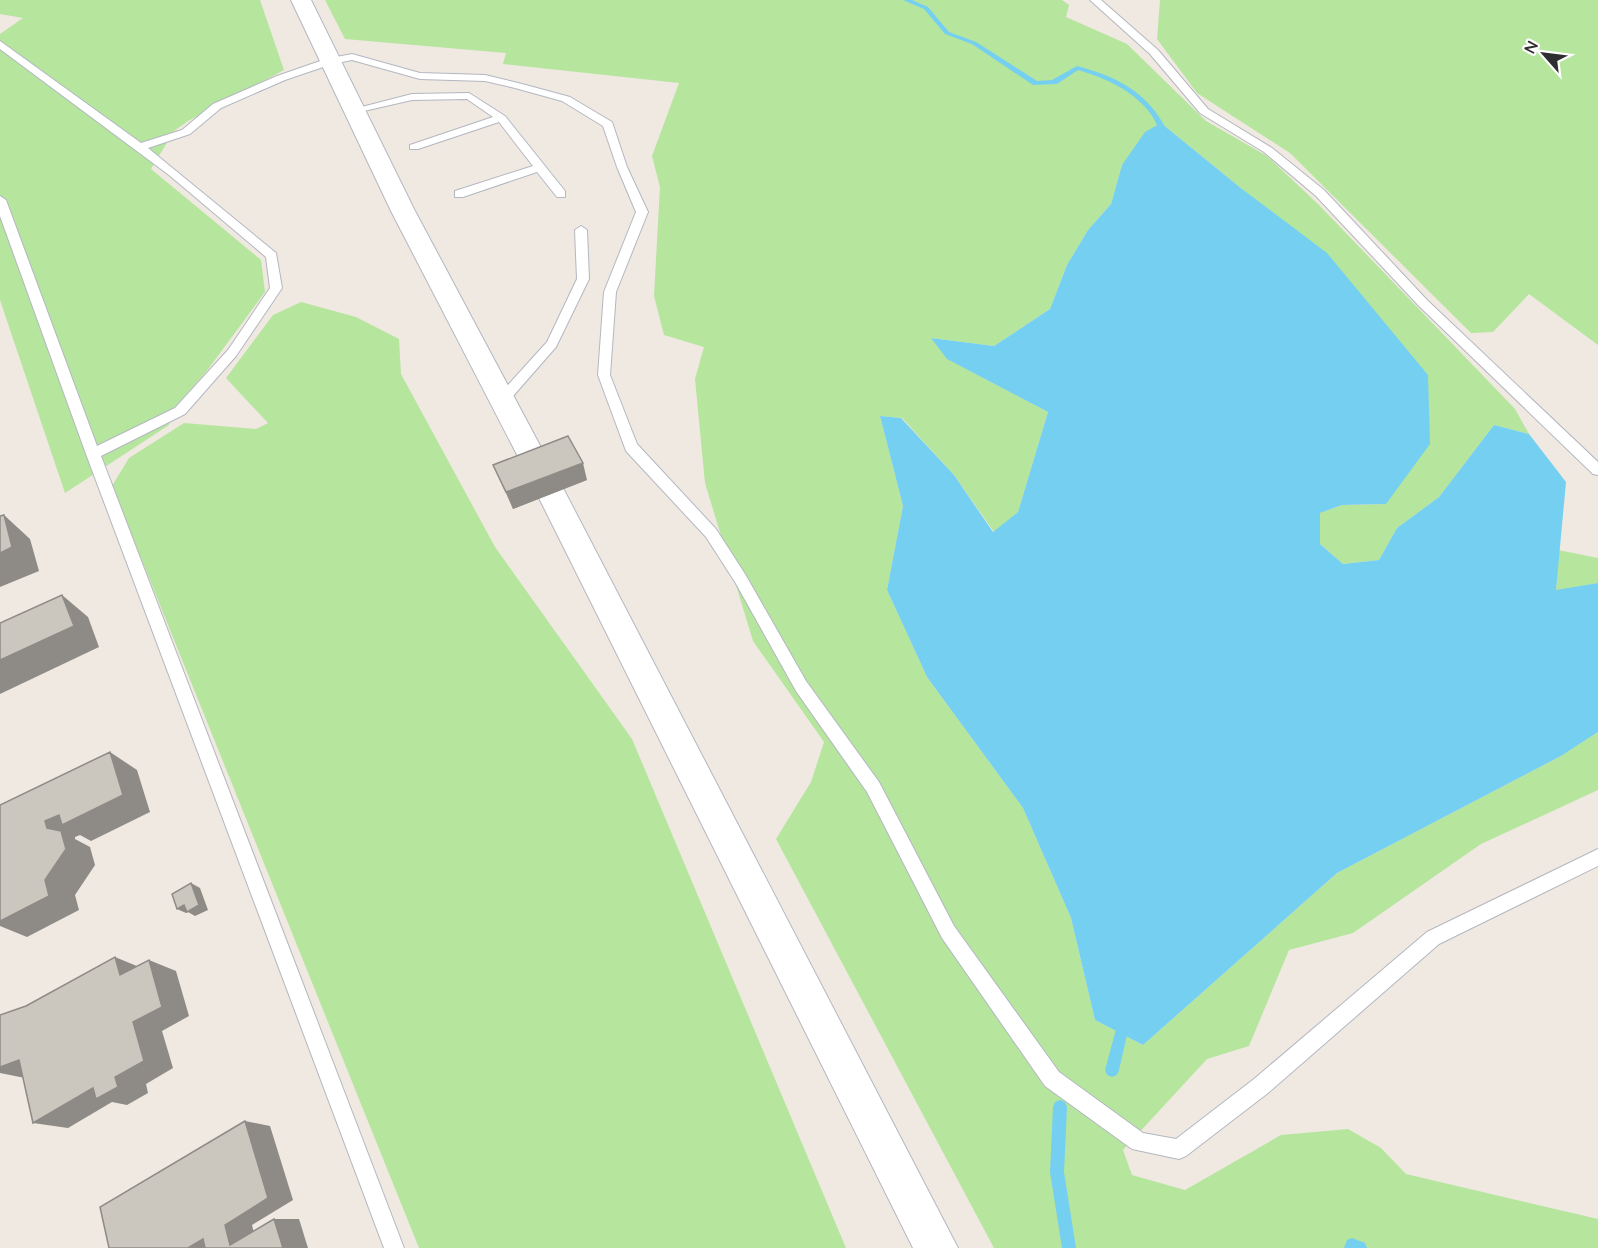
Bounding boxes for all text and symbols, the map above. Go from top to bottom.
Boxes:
north arrow [1514,24,1574,84]
text: N [1519,37,1542,57]

